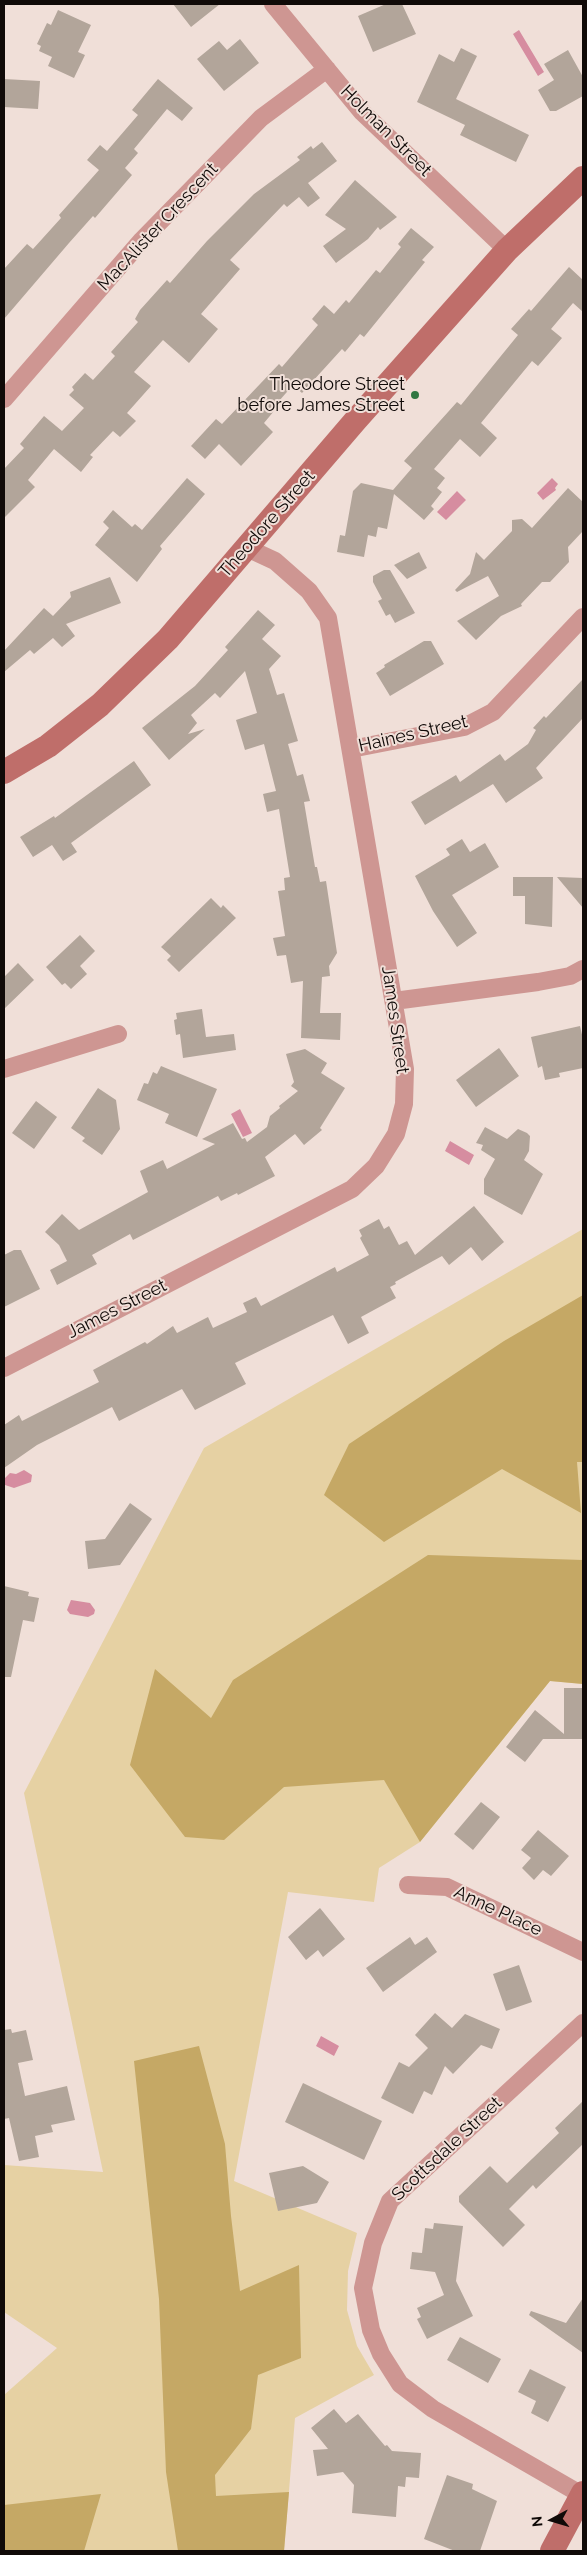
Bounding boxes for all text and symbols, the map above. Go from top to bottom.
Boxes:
street label: Holman Street [336,81,436,181]
street label: MacAlister Crescent [93,159,223,295]
place label: Theodore Street before James Street [237,374,405,416]
marker: Theodore Street before James Street [409,389,421,401]
street label: Theodore Street [214,466,320,582]
street label: Haines Street [356,711,470,757]
street label: James Street [377,965,413,1075]
street label: James Street [64,1275,170,1343]
street label: Anne Place [451,1881,545,1941]
street label: Scottsdale Street [387,2092,507,2206]
north arrow [527,2495,577,2545]
text: N [529,2515,546,2528]

